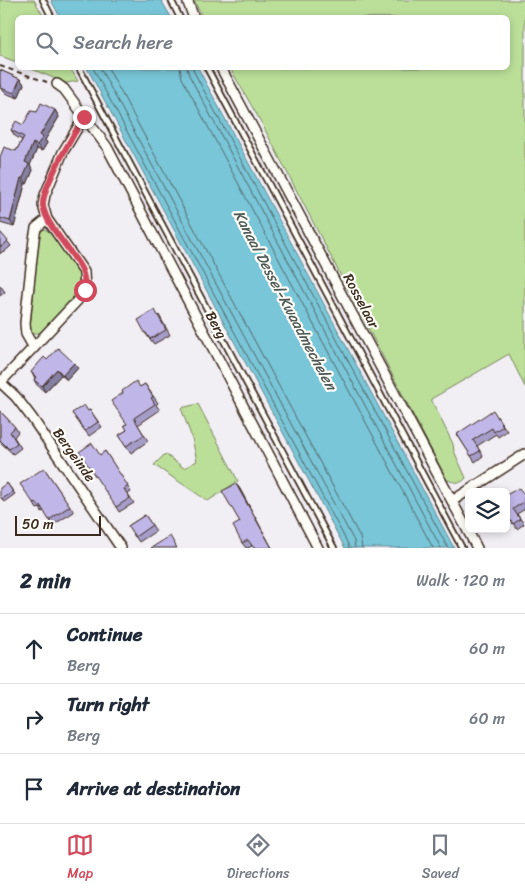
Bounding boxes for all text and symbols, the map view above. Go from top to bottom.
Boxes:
search box [15,15,510,70]
text: Search here [73,26,173,59]
icon: search [33,29,61,57]
route end [73,106,96,129]
water label: Kanaal Dessel-Kwaadmechelen [226,205,345,396]
street label: Rosselaar [336,269,387,334]
route start [74,279,97,302]
street label: Berg [198,306,234,344]
street label: Bergeinde [46,422,102,488]
map controls [465,488,510,533]
button: layers [465,488,510,533]
text: 50 m [22,512,54,537]
scale bar [15,513,101,536]
text: 2 min [20,562,71,600]
text: Walk · 120 m [416,566,505,595]
text: Continue [67,618,143,651]
text: 60 m [469,634,505,663]
icon: ahead [20,635,48,663]
text: Berg [67,651,100,680]
text: Turn right [67,688,149,721]
text: 60 m [469,704,505,733]
icon: right [20,705,48,733]
text: Berg [67,721,100,750]
text: Arrive at destination [67,772,240,805]
icon: arrive [20,775,48,803]
tab: Map [66,831,94,886]
tab: Directions [227,831,289,886]
tab: Saved [422,831,459,886]

